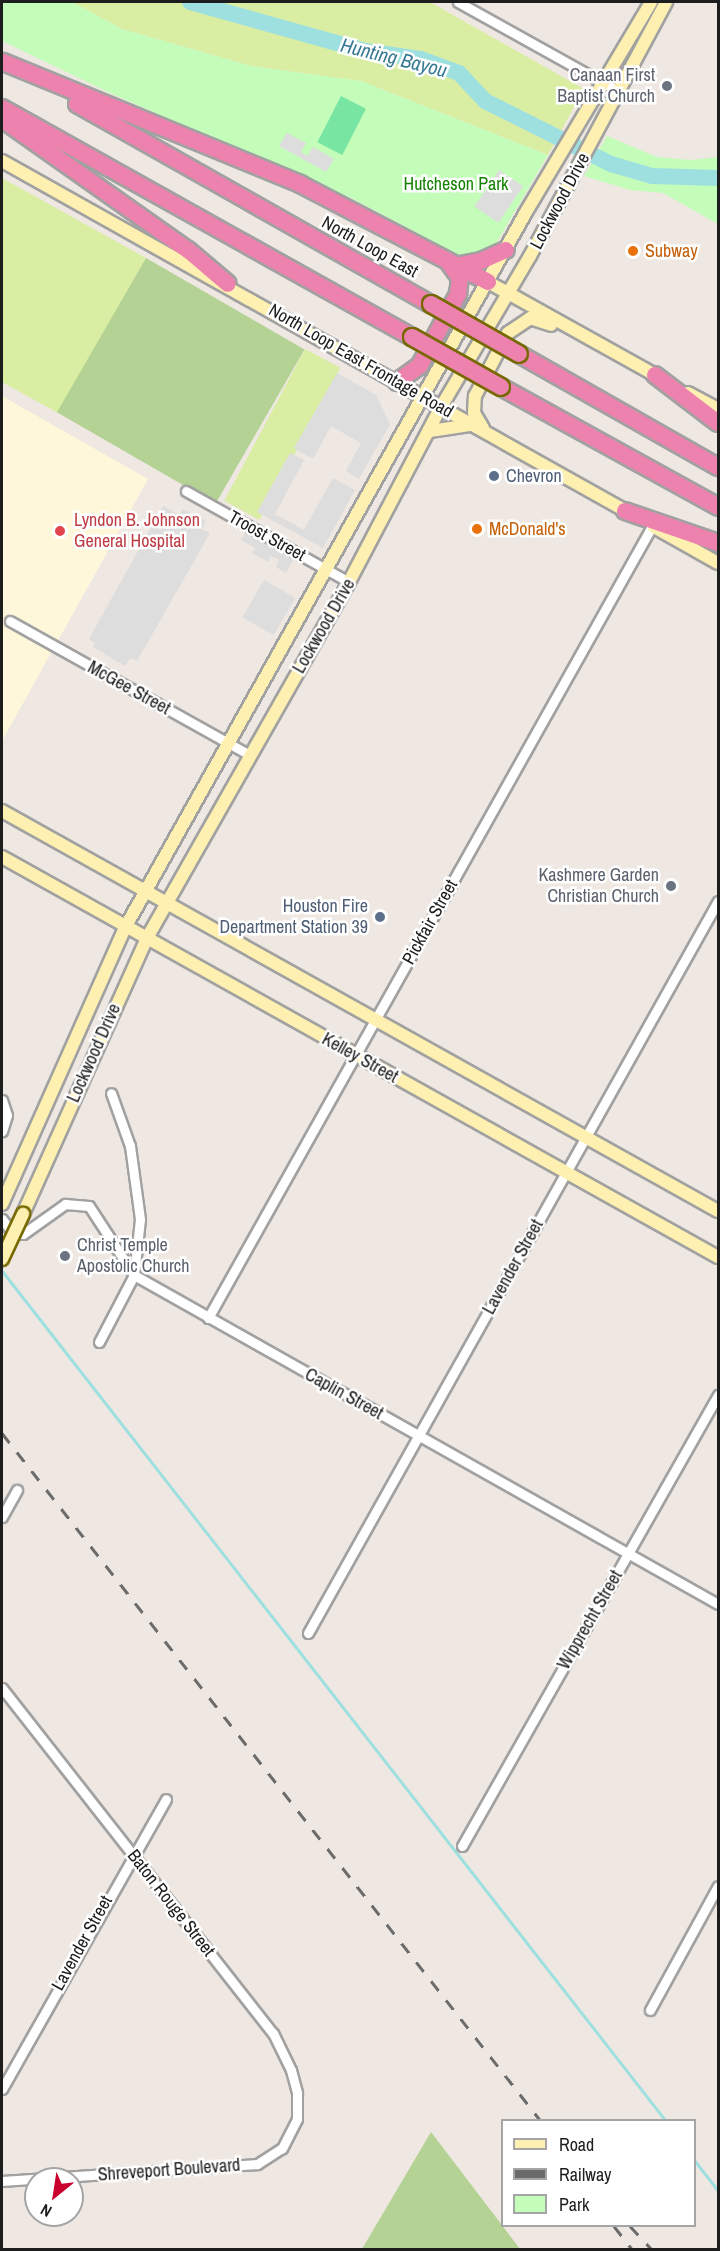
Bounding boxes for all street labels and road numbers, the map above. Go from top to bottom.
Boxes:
street label: Lockwood Drive [526,149,594,253]
street label: North Loop East [318,212,422,282]
street label: North Loop East Frontage Road [265,299,457,423]
street label: Troost Street [225,506,309,566]
street label: Lockwood Drive [288,575,360,677]
street label: McGee Street [84,656,174,720]
street label: Pickfair Street [398,876,462,968]
street label: Lockwood Drive [63,1000,125,1106]
street label: Kelley Street [318,1028,402,1088]
street label: Lavender Street [478,1216,548,1318]
street label: Caplin Street [301,1364,387,1424]
street label: Wipprecht Street [553,1567,627,1673]
street label: Baton Rouge Street [123,1845,219,1961]
street label: Lavender Street [47,1892,117,1994]
street label: Shreveport Boulevard [97,2154,241,2186]

